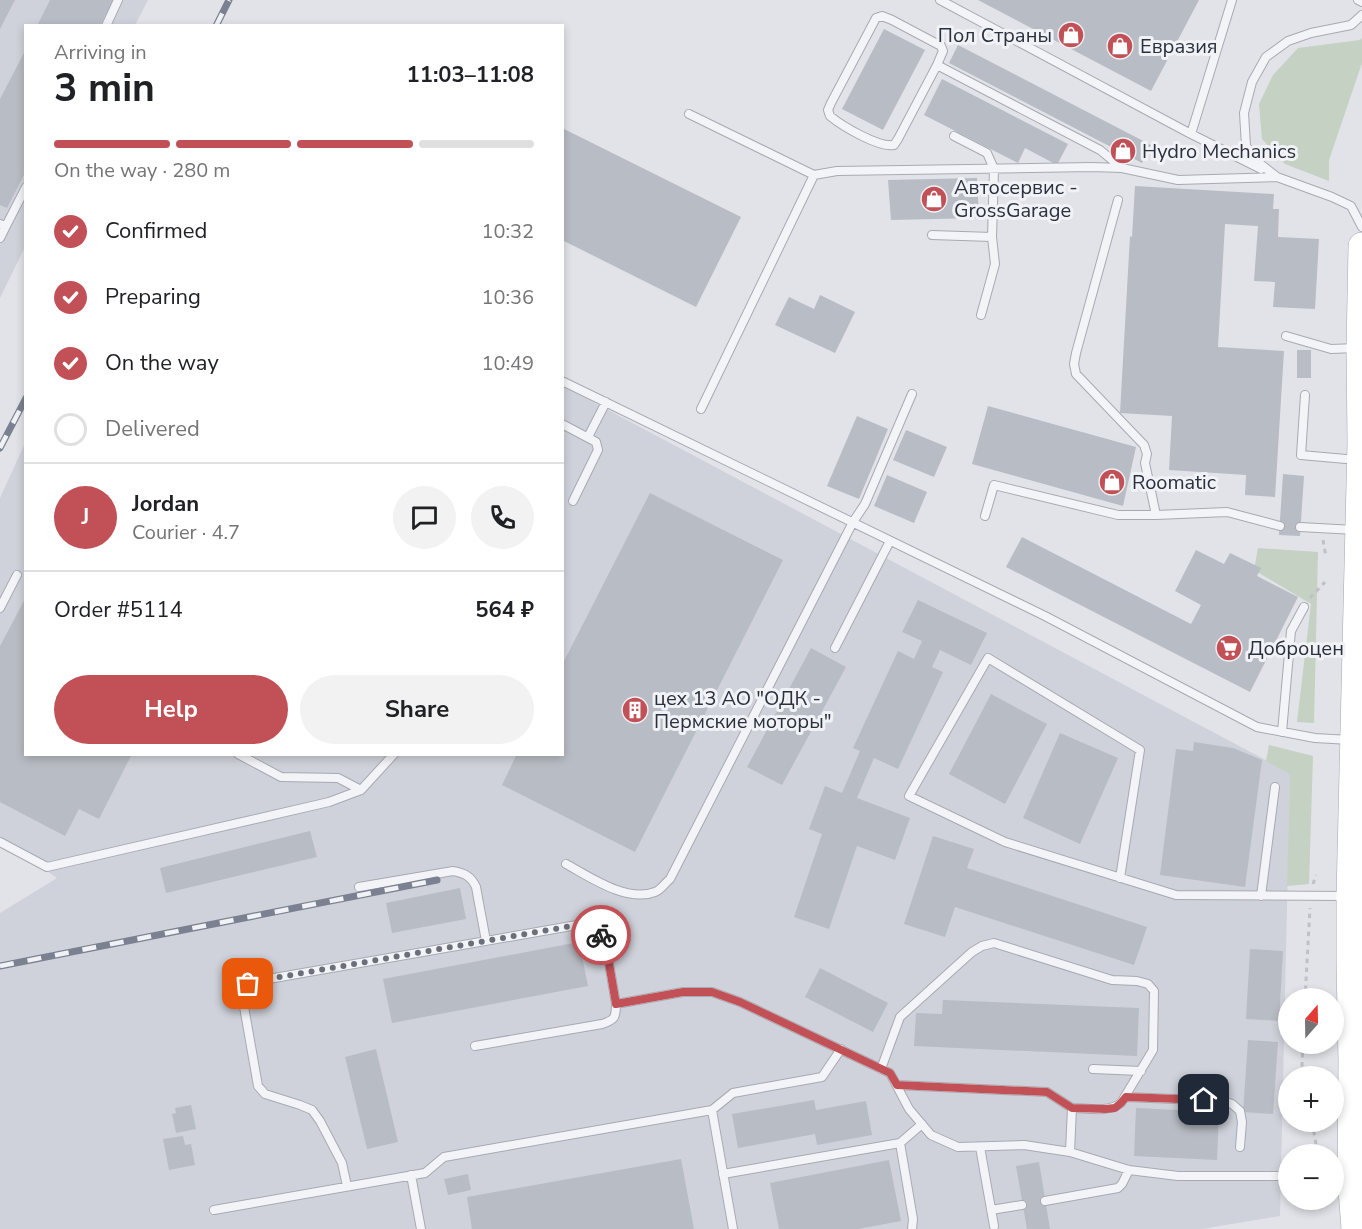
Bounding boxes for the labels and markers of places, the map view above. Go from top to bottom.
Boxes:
shop icon: Пол Страны [1056,20,1086,50]
place label: Пол Страны [938,22,1052,49]
shop icon: Евразия [1105,31,1135,61]
place label: Евразия [1140,33,1218,60]
shop icon: Hydro Mechanics [1108,136,1138,166]
place label: Hydro Mechanics [1142,138,1296,165]
place label: Автосервис - GrossGarage [954,174,1078,224]
shop icon: Автосервис - GrossGarage [919,184,949,214]
shop icon: Roomatic [1097,467,1127,497]
place label: Roomatic [1132,469,1216,496]
supermarket icon: Доброцен [1214,633,1244,663]
place label: Доброцен [1248,635,1344,662]
place label: цех 13 АО "ОДК - Пермские моторы" [654,685,832,735]
building icon: цех 13 АО "ОДК - Пермские моторы" [620,695,650,725]
pin [222,958,273,1009]
pin [1178,1074,1229,1125]

